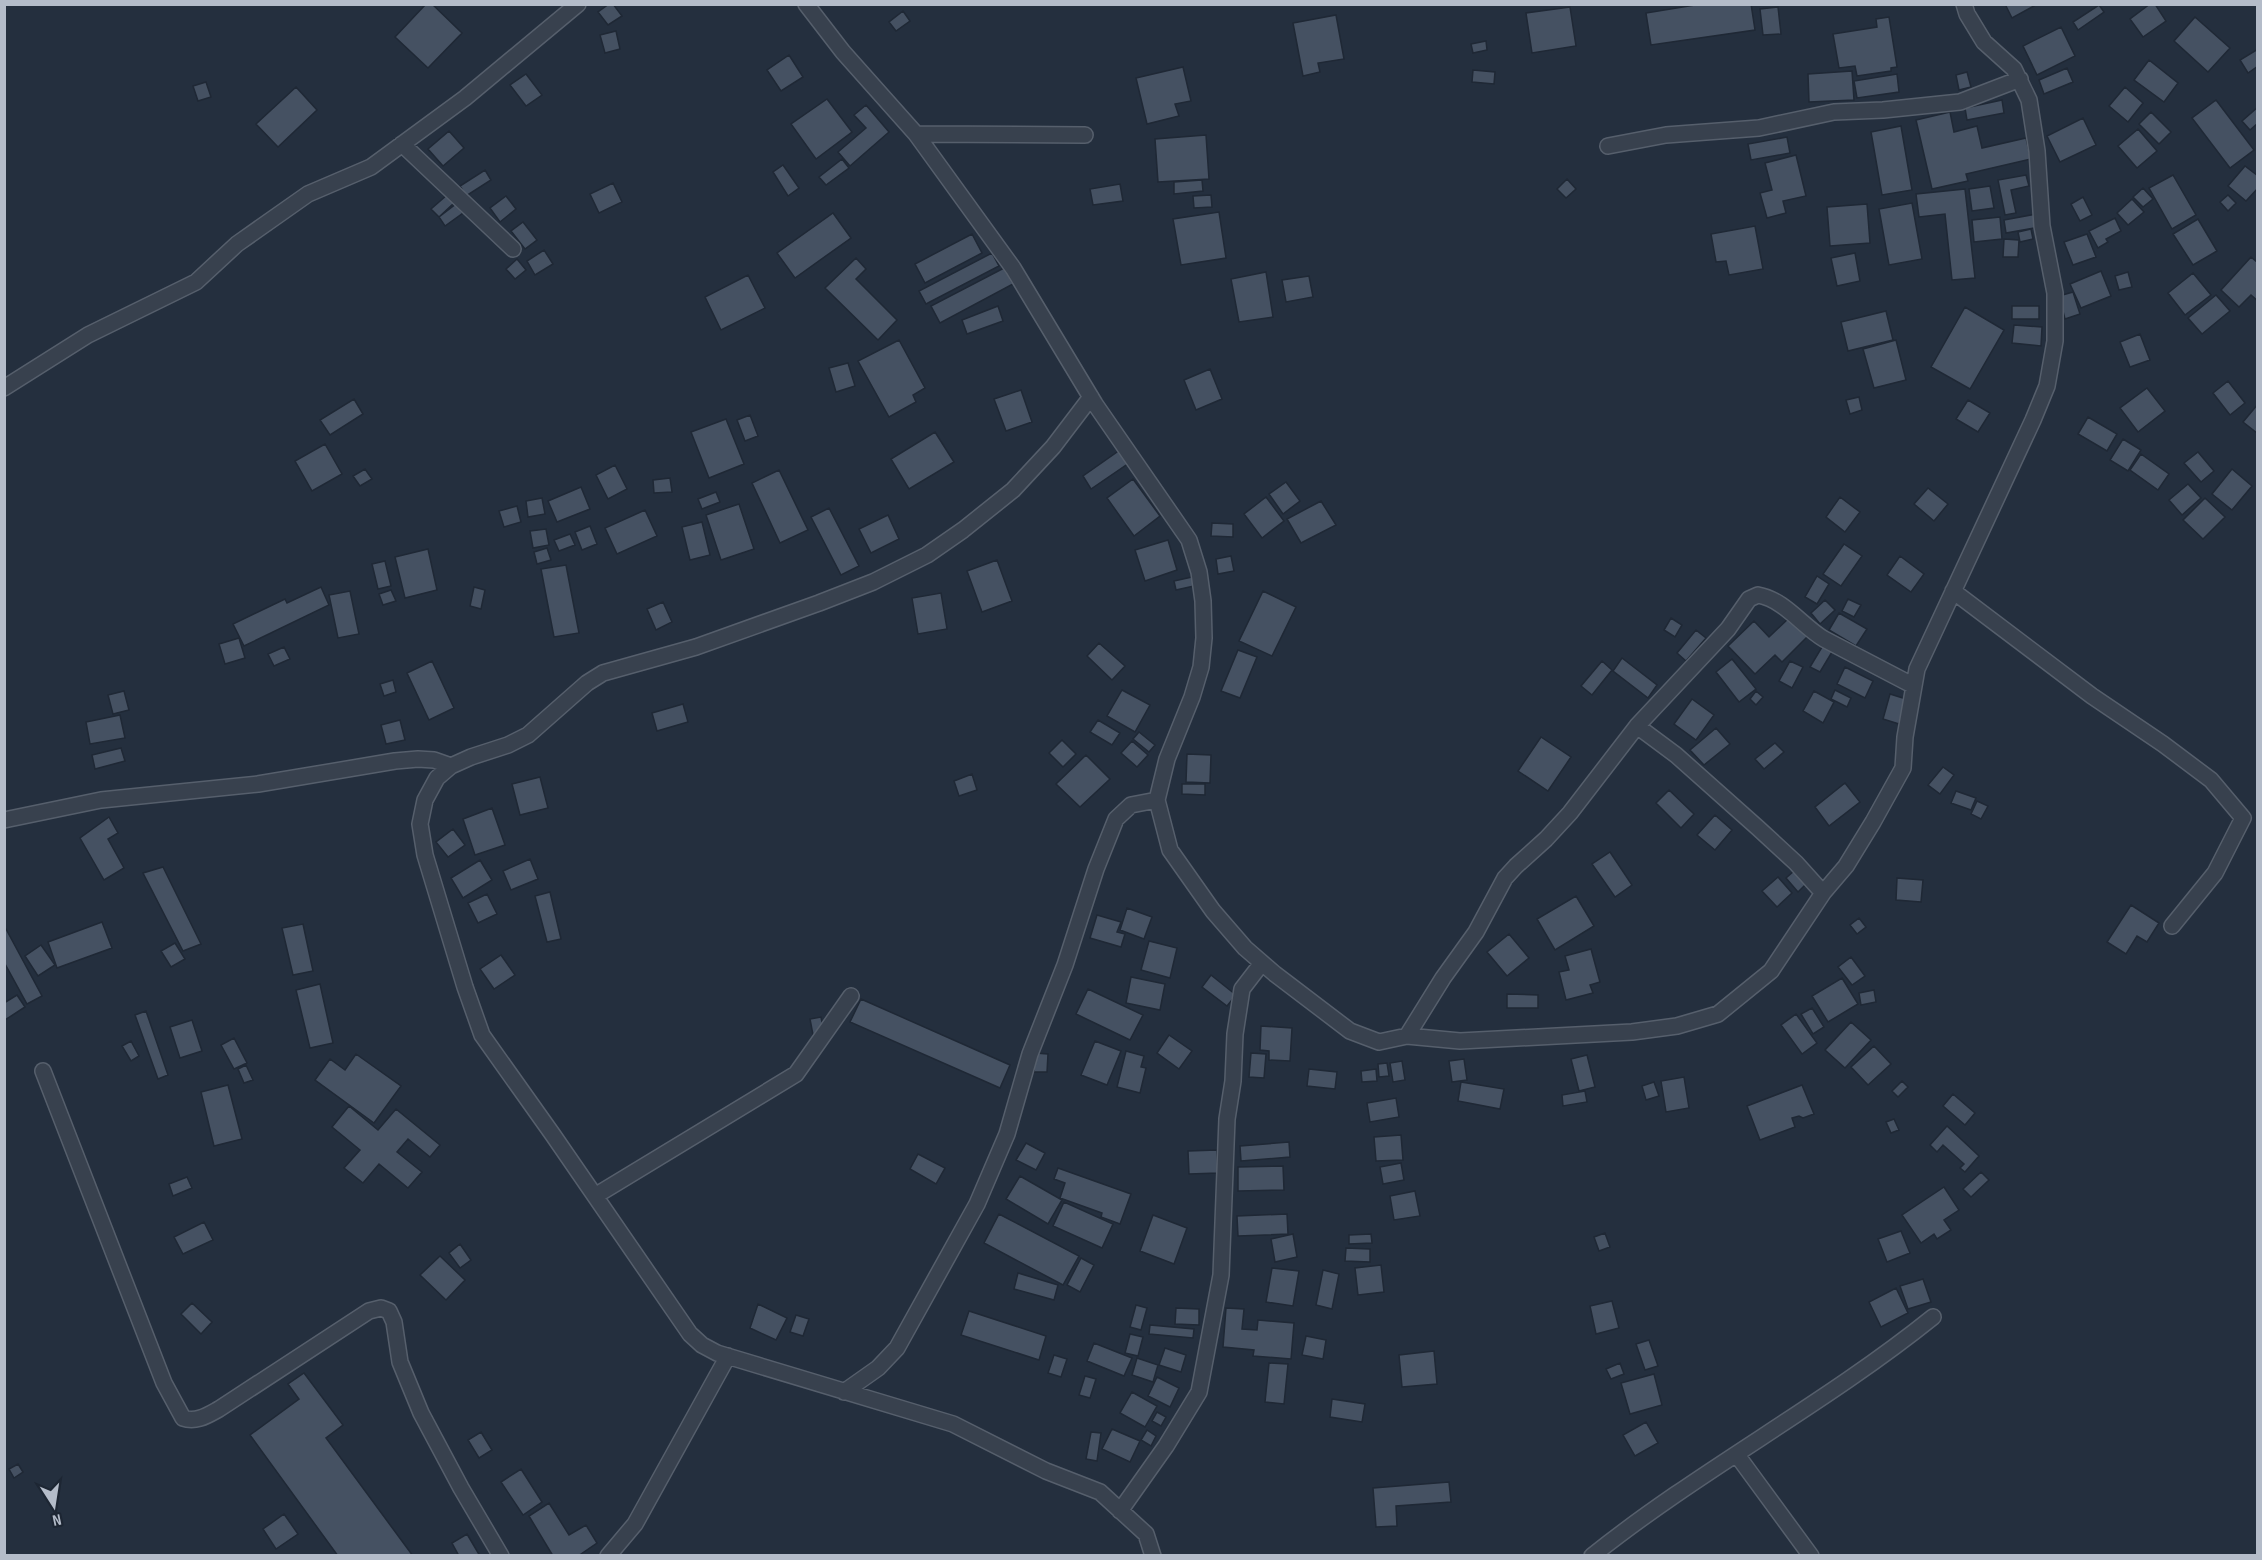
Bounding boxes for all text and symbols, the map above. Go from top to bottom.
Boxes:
north arrow [24,1476,84,1536]
text: N [51,1509,63,1529]

